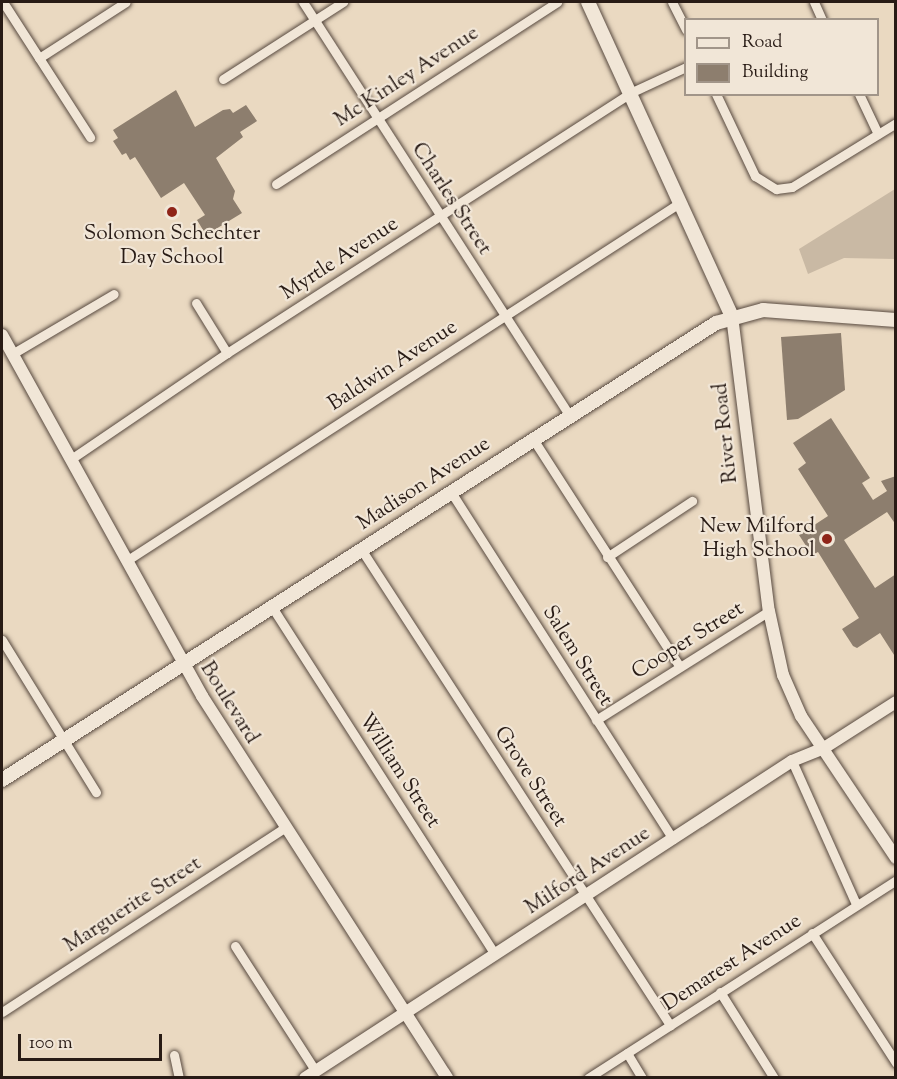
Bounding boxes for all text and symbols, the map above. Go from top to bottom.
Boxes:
legend [684,18,879,96]
street label: Mc Kinley Avenue [330,21,484,133]
text: Road [742,30,782,56]
text: Building [742,60,808,86]
street label: Charles Street [405,138,497,260]
marker: Solomon Schechter Day School [165,205,179,219]
street label: Myrtle Avenue [277,212,403,306]
place label: Solomon Schechter Day School [84,221,260,271]
street label: Baldwin Avenue [324,315,462,417]
street label: River Road [708,382,744,484]
street label: Madison Avenue [353,432,495,536]
place label: New Milford High School [700,514,815,564]
marker: New Milford High School [820,532,834,546]
street label: Cooper Street [627,597,749,685]
street label: Salem Street [536,601,618,711]
street label: Boulevard [194,657,264,749]
street label: William Street [353,709,445,833]
street label: Grove Street [488,722,572,832]
street label: Milford Avenue [521,821,655,921]
street label: Marguerite Street [60,851,206,959]
street label: Demarest Avenue [658,909,806,1017]
scale bar [21,1022,165,1060]
text: 100 m [29,1031,73,1057]

